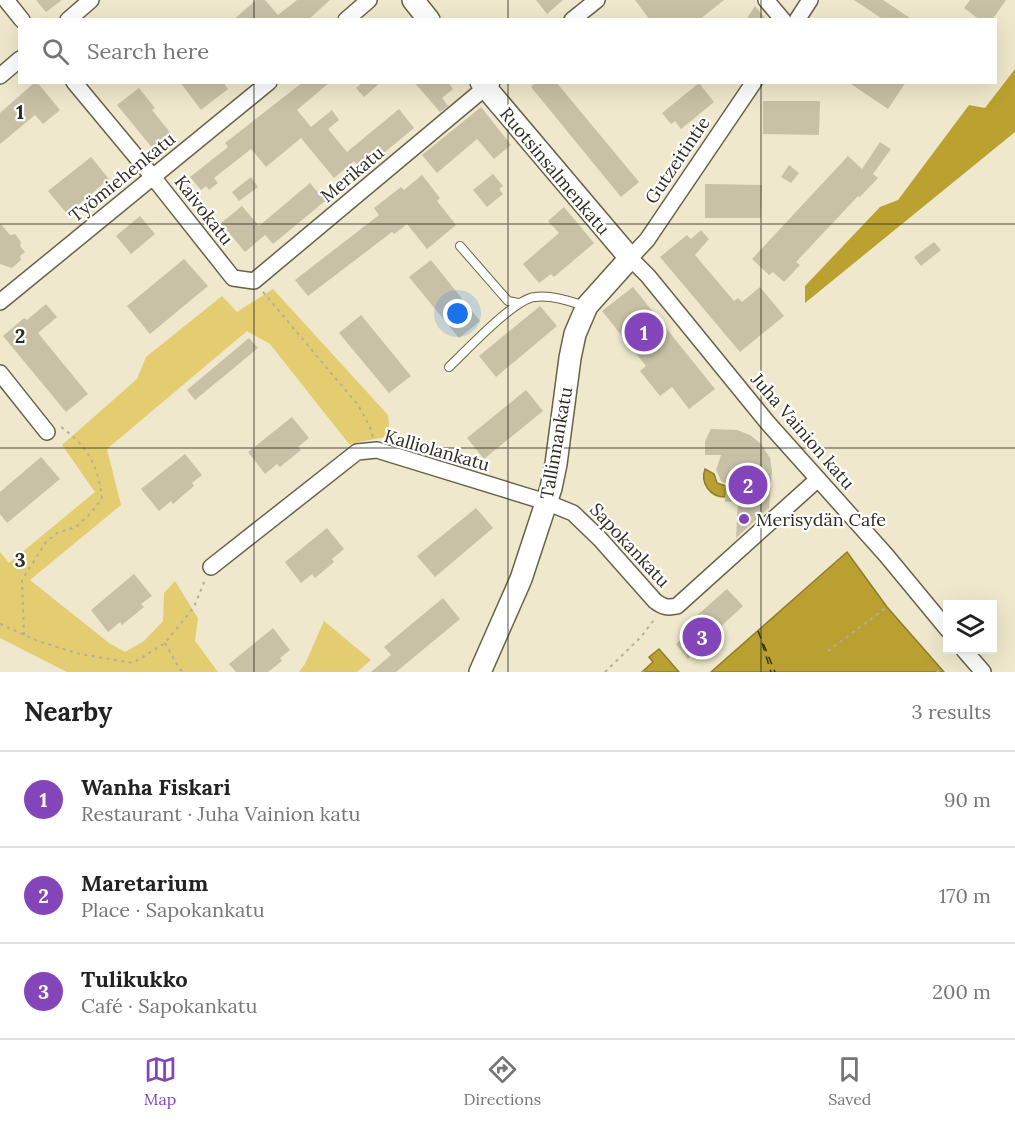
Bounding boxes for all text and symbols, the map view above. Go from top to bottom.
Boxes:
search box [18,18,997,84]
icon: search [39,35,72,68]
text: Search here [87,37,209,65]
text: 1 [16,99,24,124]
street label: Ruotsinsalmenkatu [495,102,615,240]
street label: Gutzeitintie [639,112,715,208]
street label: Työmiehenkatu [64,127,180,227]
street label: Merikatu [316,141,389,207]
street label: Kaivokatu [169,170,239,250]
your location [443,299,472,328]
pin: 1 [624,310,664,354]
text: 2 [15,323,25,348]
street label: Juha Vainion katu [746,367,860,494]
street label: Tallinnankatu [535,385,577,501]
street label: Kalliolankatu [382,424,493,476]
pin: 2 [728,462,768,508]
street label: Sapokankatu [585,498,675,592]
place label: Merisydän Cafe [756,508,886,531]
marker: Merisydän Cafe [737,512,751,526]
text: 3 [14,547,26,572]
map controls [943,600,997,654]
button: layers [943,600,997,654]
pin: 3 [682,614,722,660]
text: Nearby [24,695,112,728]
text: 3 results [912,699,991,724]
text: Wanha Fiskari [81,773,231,801]
text: 1 [39,787,48,812]
text: 90 m [944,787,991,812]
text: Restaurant · Juha Vainion katu [81,801,360,826]
text: Maretarium [81,869,208,897]
text: 2 [38,883,49,908]
text: 170 m [939,883,991,908]
text: Place · Sapokankatu [81,897,265,922]
text: Tulikukko [81,965,188,993]
text: 3 [38,979,49,1004]
text: 200 m [932,979,991,1004]
text: Café · Sapokankatu [81,993,257,1018]
tab: Map [144,1053,177,1109]
tab: Directions [464,1053,541,1109]
tab: Saved [828,1053,871,1109]

